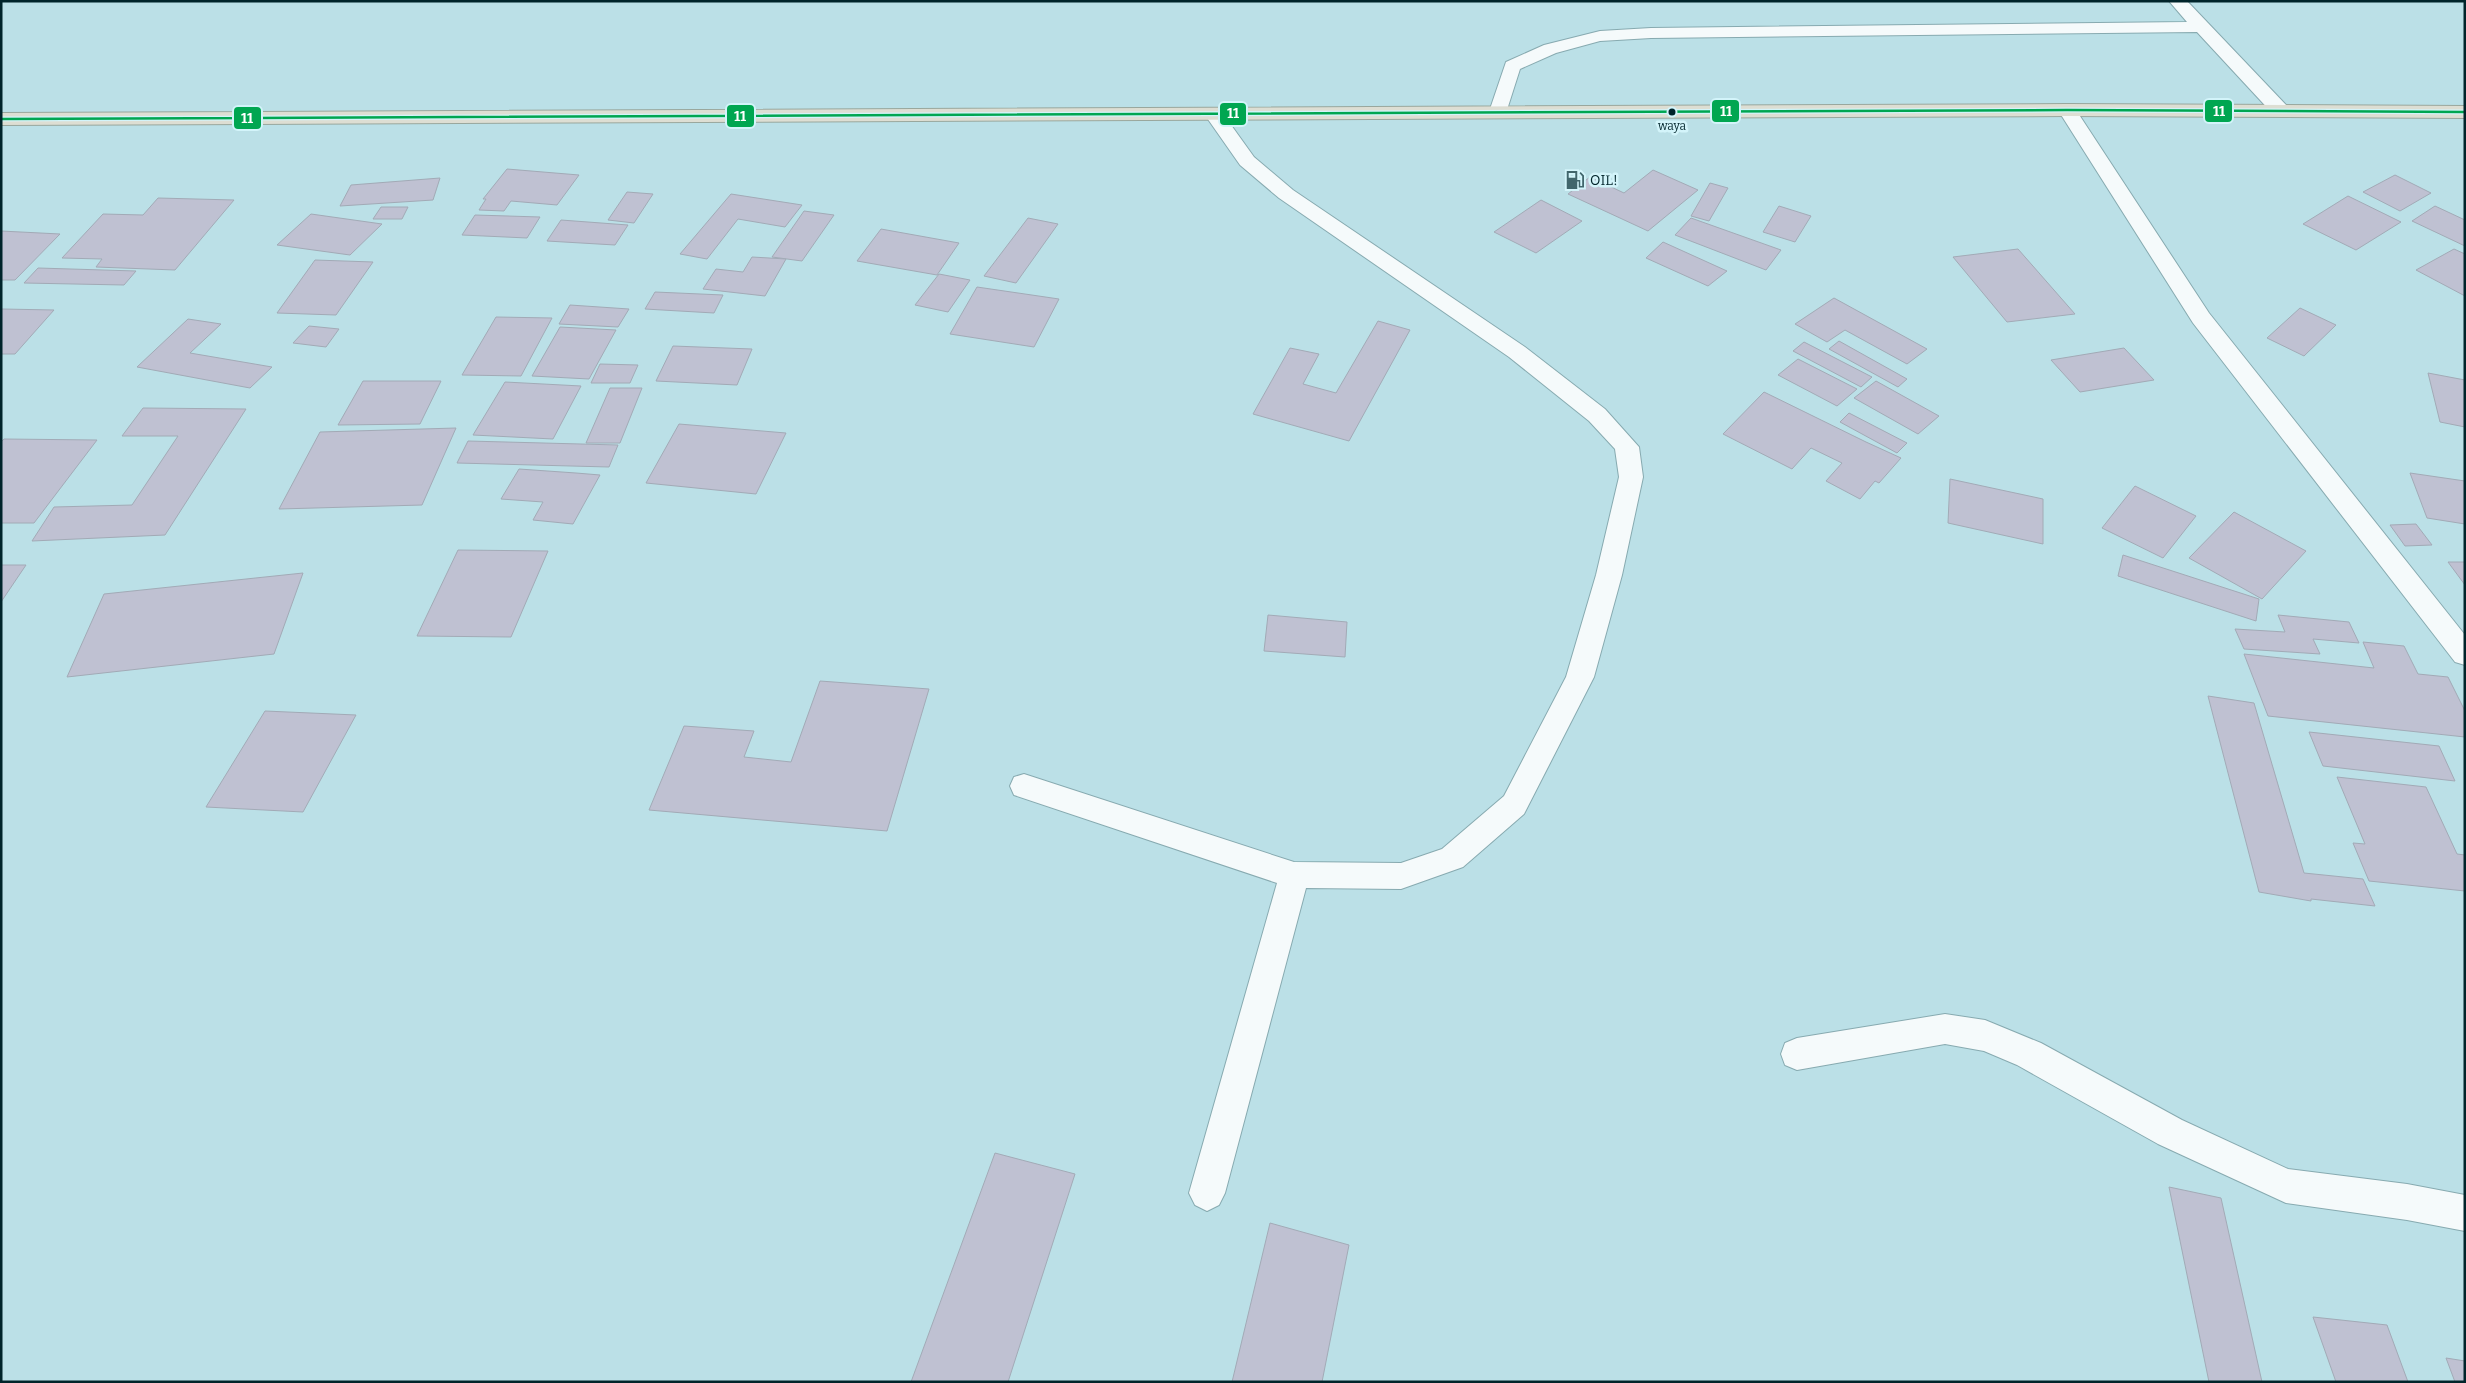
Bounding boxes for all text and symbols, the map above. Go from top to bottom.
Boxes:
line badge: 11 [1711,99,1740,123]
line badge: 11 [2204,99,2233,123]
line badge: 11 [1219,102,1247,126]
text: 11 [1720,103,1732,120]
text: 11 [2213,103,2225,120]
line badge: 11 [726,104,755,128]
text: 11 [1227,105,1239,122]
line badge: 11 [233,106,262,130]
marker: waya [1667,107,1677,117]
text: 11 [734,108,746,125]
text: 11 [241,110,253,127]
place label: waya [1657,119,1687,133]
fuel station icon: OIL! [1564,169,1586,191]
place label: OIL! [1590,172,1618,189]

